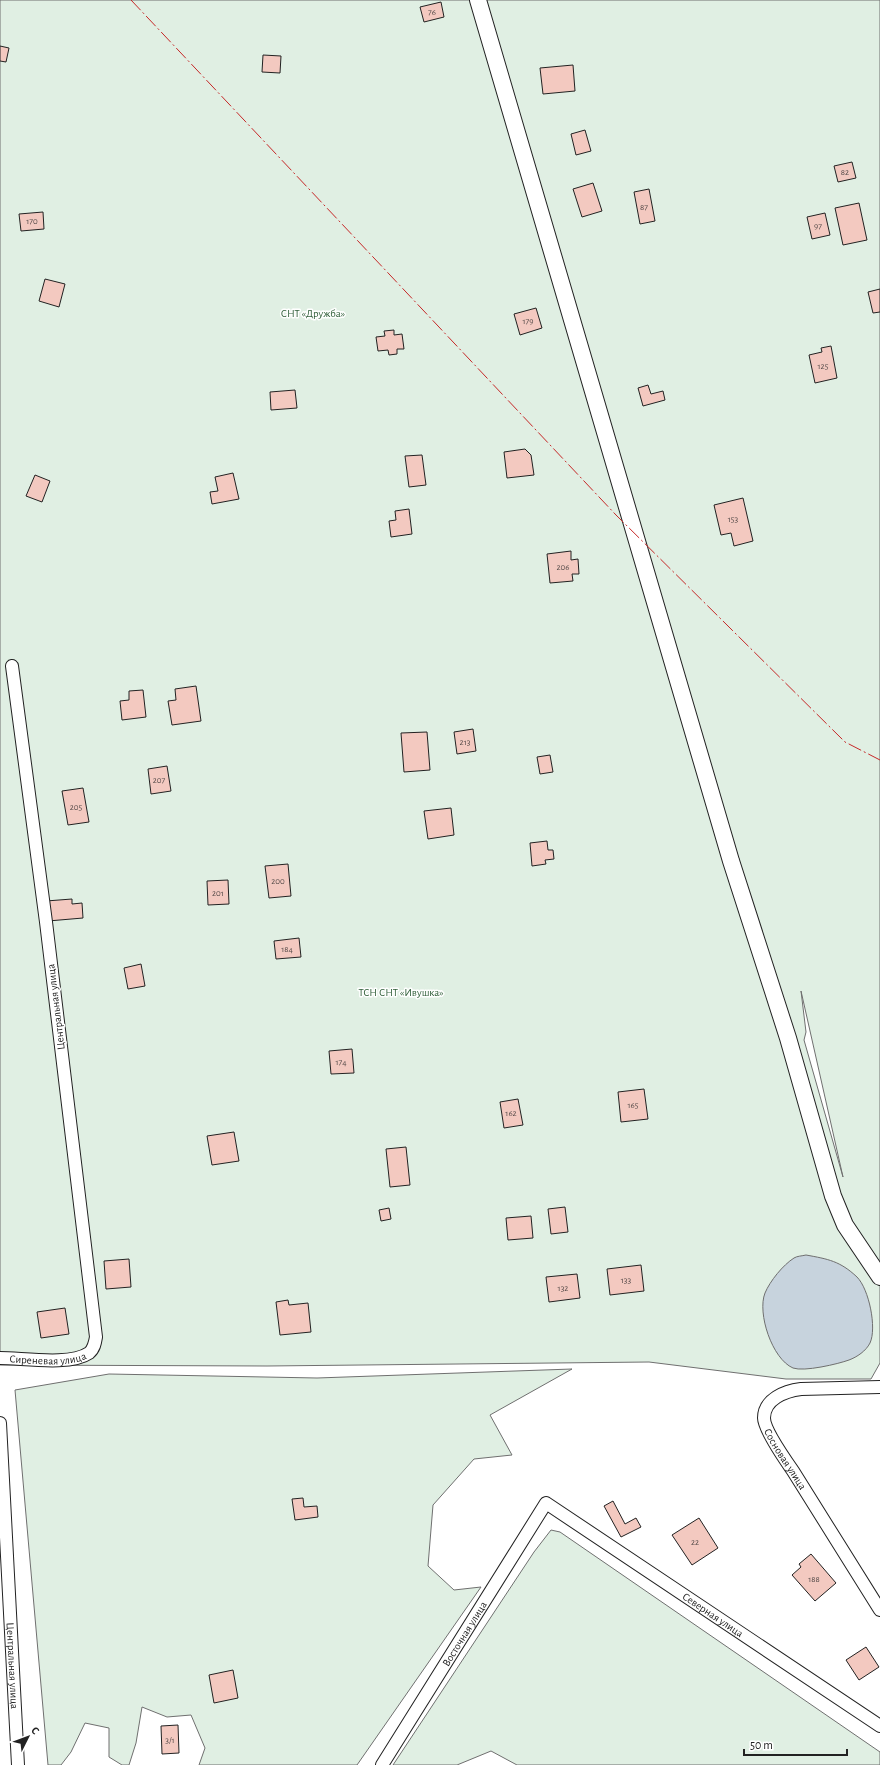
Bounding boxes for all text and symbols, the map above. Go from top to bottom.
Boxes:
house number: 76 [428,8,436,17]
house number: 82 [841,168,849,177]
house number: 87 [640,203,648,212]
house number: 170 [26,217,38,226]
house number: 97 [814,222,822,231]
park label: СНТ «Дружба» [281,308,345,319]
house number: 179 [522,317,534,326]
house number: 125 [818,362,829,371]
house number: 153 [728,515,739,524]
house number: 206 [556,563,570,572]
house number: 213 [460,738,471,747]
house number: 207 [153,776,166,785]
house number: 205 [70,803,83,812]
house number: 200 [271,877,285,886]
house number: 201 [212,889,224,898]
house number: 184 [281,945,294,954]
street label: Центральная улица [45,963,67,1051]
park label: ТСН СНТ «Ивушка» [358,987,444,998]
house number: 174 [335,1058,347,1067]
house number: 165 [627,1101,639,1110]
house number: 162 [505,1109,517,1118]
house number: 133 [621,1276,632,1285]
house number: 132 [558,1284,568,1293]
street label: Сиреневая улица [9,1350,88,1366]
street label: Сосновая улица [762,1427,809,1491]
house number: 22 [691,1538,699,1547]
house number: 188 [808,1575,820,1584]
street label: Северная улица [681,1590,746,1639]
street label: Восточная улица [440,1599,489,1668]
street label: Центральная улица [5,1622,21,1709]
north arrow [8,1717,48,1757]
text: С [29,1725,41,1737]
scale bar [744,1731,847,1757]
house number: 3/1 [165,1736,175,1745]
text: 50 m [750,1739,773,1751]

